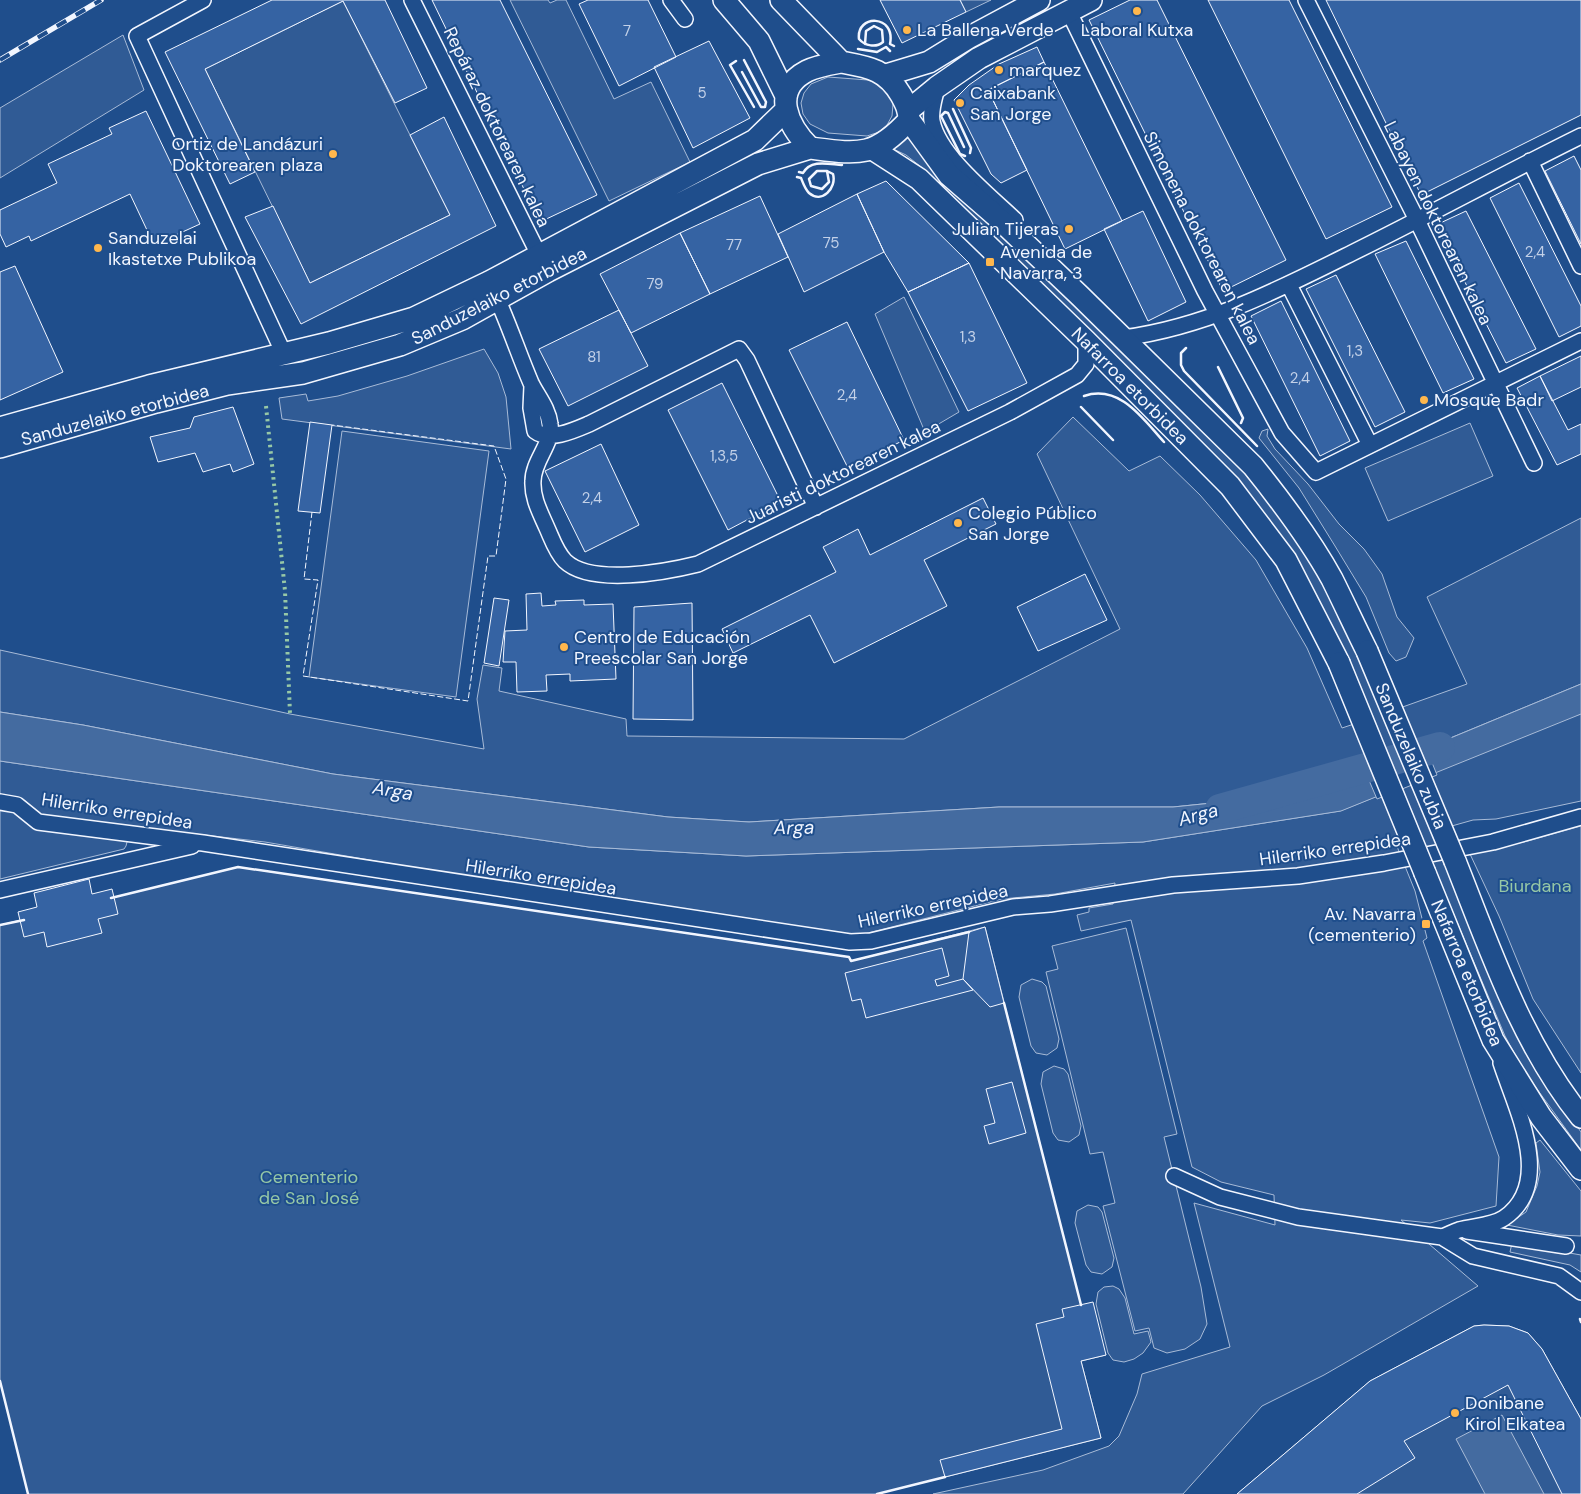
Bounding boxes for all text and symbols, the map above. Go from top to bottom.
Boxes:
marker: Laboral Kutxa [1131,5,1143,17]
place label: La Ballena Verde [917,18,1054,42]
place label: Laboral Kutxa [1081,18,1193,42]
house number: 7 [623,21,631,41]
street label: Repáraz doktorearen kalea [438,23,556,231]
marker: La Ballena Verde [901,24,913,36]
place label: marquez [1009,58,1081,82]
marker: marquez [993,64,1005,76]
place label: Caixabank San Jorge [970,81,1056,126]
house number: 5 [697,83,707,103]
marker: Caixabank San Jorge [954,97,966,109]
street label: Labayen doktorearen kalea [1378,117,1498,329]
street label: Simonena doktorearen kalea [1138,127,1266,349]
place label: Ortiz de Landázuri Doktorearen plaza [171,132,323,177]
marker: Ortiz de Landázuri Doktorearen plaza [327,148,339,160]
place label: Julian Tijeras [952,217,1059,241]
marker: Julian Tijeras [1063,223,1075,235]
place label: Sanduzelai Ikastetxe Publikoa [108,226,256,271]
house number: 75 [823,233,839,253]
house number: 77 [726,235,742,255]
place label: Avenida de Navarra, 3 [1000,240,1092,285]
street label: Sanduzelaiko etorbidea [407,241,591,351]
marker: Sanduzelai Ikastetxe Publikoa [92,242,104,254]
house number: 2,4 [1525,242,1545,262]
marker: Avenida de Navarra, 3 [984,256,996,268]
house number: 79 [646,274,664,294]
street label: Nafarroa etorbidea [1066,322,1194,450]
house number: 1,3 [960,327,976,347]
house number: 1,3 [1347,341,1363,361]
house number: 81 [587,347,601,367]
house number: 2,4 [1290,368,1310,388]
street label: Sanduzelaiko etorbidea [18,378,212,452]
house number: 2,4 [837,385,857,405]
place label: Mosque Badr [1434,388,1544,412]
marker: Mosque Badr [1418,394,1430,406]
street label: Juaristi doktorearen kalea [741,414,945,530]
house number: 1,3,5 [710,446,738,466]
house number: 2,4 [582,488,602,508]
place label: Colegio Público San Jorge [968,501,1097,546]
marker: Colegio Público San Jorge [952,517,964,529]
place label: Centro de Educación Preescolar San Jorge [574,625,750,670]
marker: Centro de Educación Preescolar San Jorge [558,641,570,653]
street label: Sanduzelaiko zubia [1369,679,1453,833]
water label: Arga [370,774,415,806]
street label: Hilerriko errepidea [40,787,194,835]
water label: Arga [1174,797,1221,832]
water label: Arga [772,815,815,840]
street label: Hilerriko errepidea [1258,826,1412,872]
street label: Hilerriko errepidea [464,853,618,901]
park label: Biurdana [1498,874,1572,898]
street label: Hilerriko errepidea [856,878,1010,934]
street label: Nafarroa etorbidea [1425,896,1509,1050]
place label: Av. Navarra (cementerio) [1308,902,1416,947]
marker: Av. Navarra (cementerio) [1420,918,1432,930]
park label: Cementerio de San José [259,1165,359,1210]
place label: Donibane Kirol Elkatea [1465,1391,1565,1436]
marker: Donibane Kirol Elkatea [1449,1407,1461,1419]

